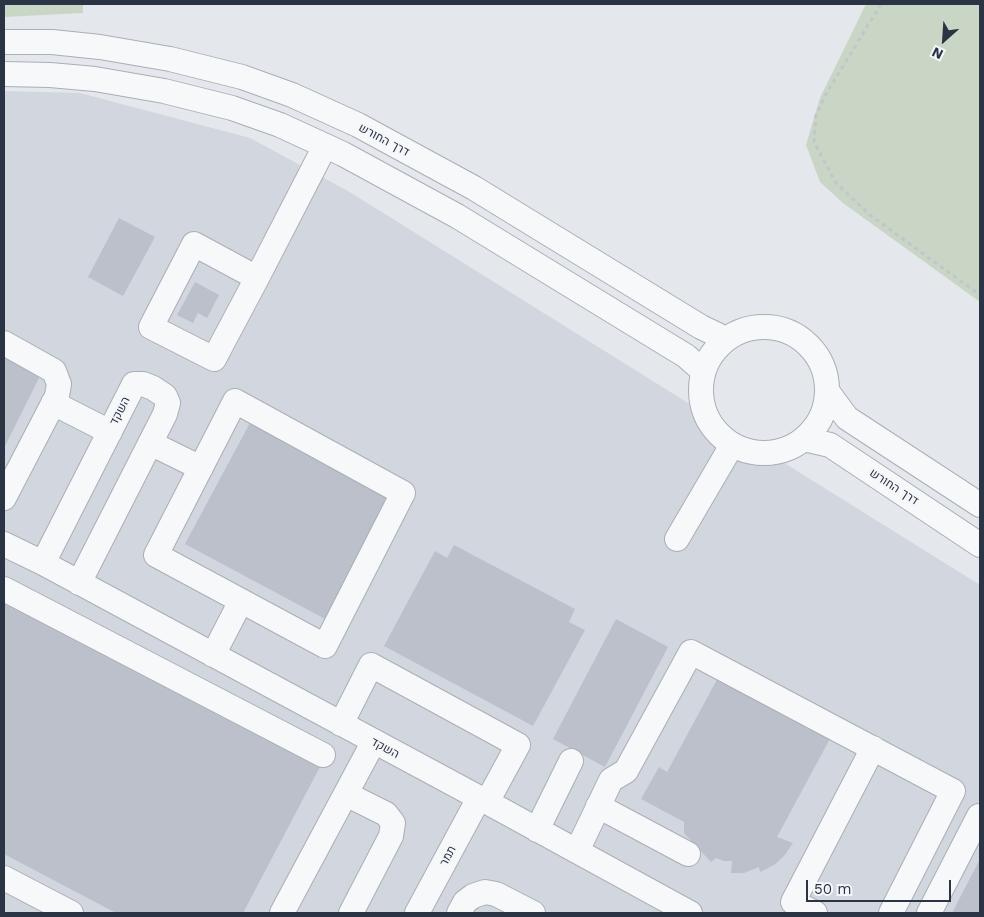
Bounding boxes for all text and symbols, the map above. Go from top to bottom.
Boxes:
north arrow [919,15,969,65]
text: N [929,44,946,63]
street label: דרך החורש [356,121,412,159]
street label: השקד [107,394,133,428]
street label: דרך החורש [867,466,921,508]
street label: השקד [368,735,402,761]
street label: תמר [437,843,459,869]
scale bar [809,870,954,902]
text: 50 m [814,880,851,898]

